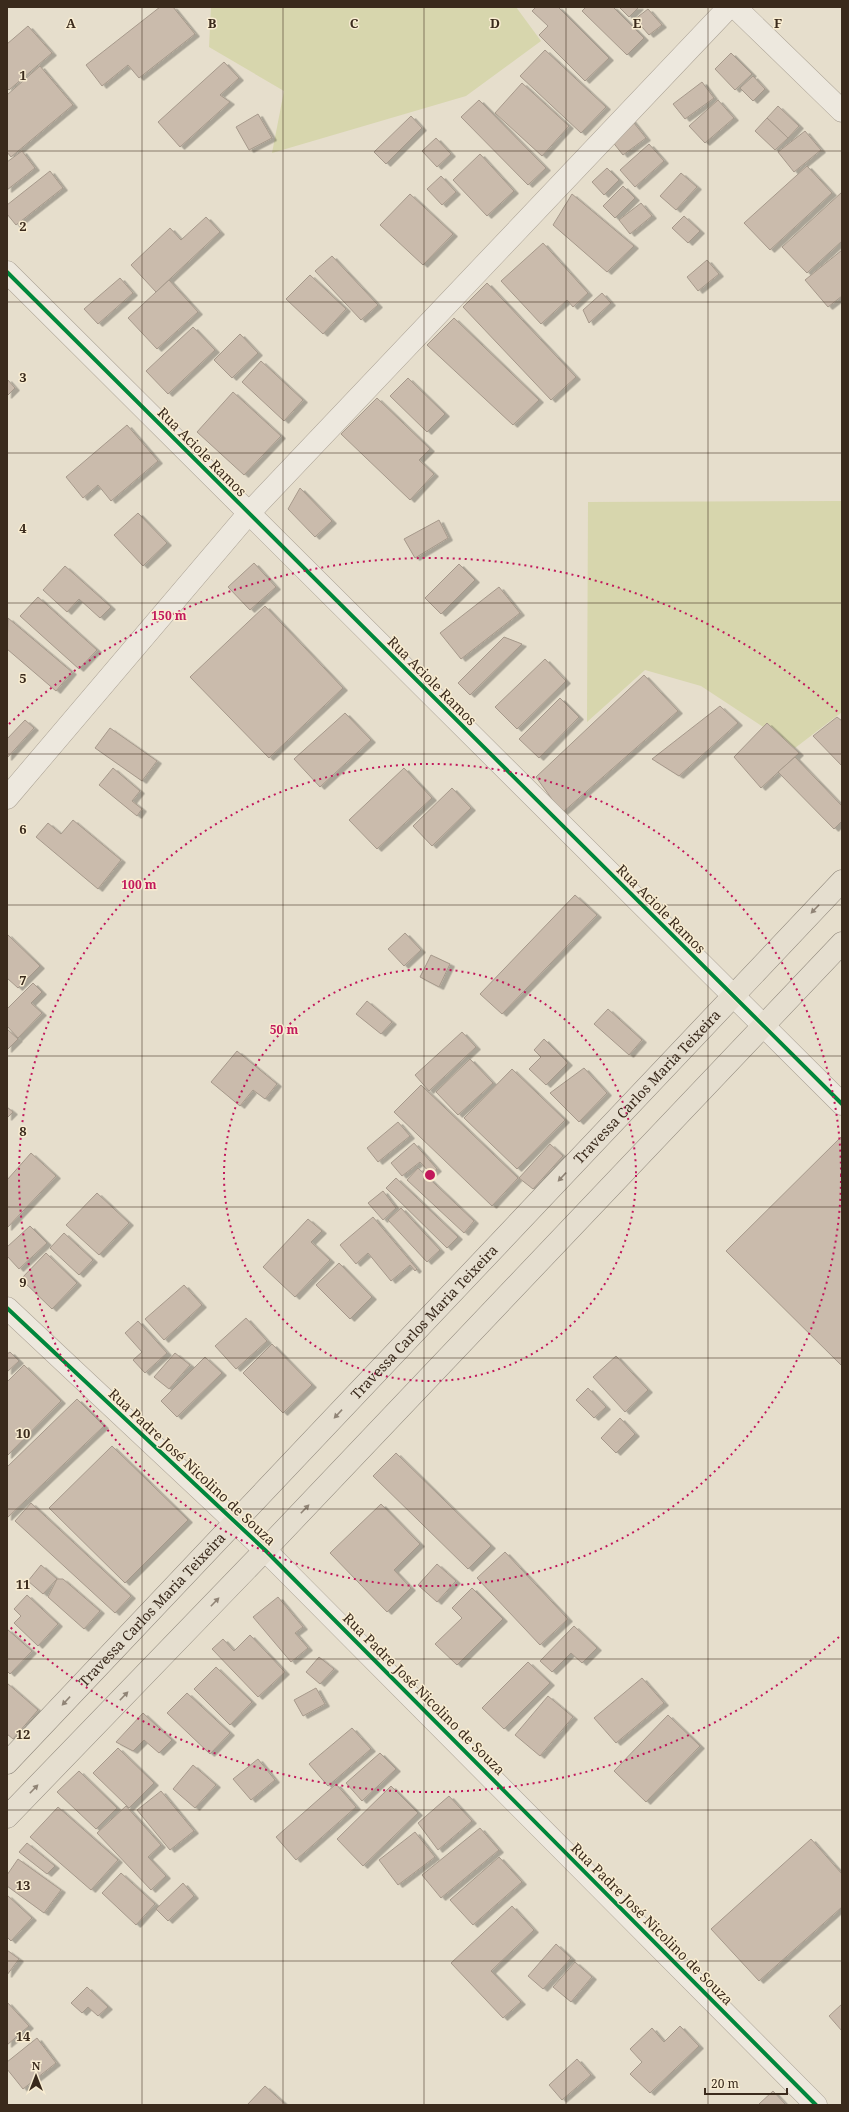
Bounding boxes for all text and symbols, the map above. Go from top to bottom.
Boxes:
text: A [66,14,76,32]
text: B [208,14,217,32]
text: C [350,14,359,32]
text: D [490,14,500,32]
text: E [633,14,642,32]
text: F [774,14,782,32]
text: 1 [19,66,27,84]
text: 2 [19,217,27,235]
text: 3 [19,368,27,386]
street label: Rua Aciole Ramos [154,403,251,500]
text: 4 [19,519,27,537]
text: 150 m [151,607,187,624]
street label: Rua Aciole Ramos [384,632,481,729]
text: 5 [19,669,27,687]
text: 6 [19,820,27,838]
street label: Rua Aciole Ramos [613,860,710,957]
text: 100 m [121,876,157,893]
one-way arrow [810,904,820,914]
text: 7 [19,971,27,989]
street label: Travessa Carlos Maria Teixeira [569,1005,724,1168]
text: 50 m [270,1021,298,1038]
text: 8 [19,1122,27,1140]
centre of rings [423,1168,437,1182]
one-way arrow [557,1172,567,1182]
street label: Travessa Carlos Maria Teixeira [346,1240,502,1403]
text: 9 [19,1273,27,1291]
street label: Rua Padre José Nicolino de Souza [105,1384,280,1549]
one-way arrow [333,1409,343,1419]
text: 10 [16,1424,30,1442]
one-way arrow [300,1504,310,1514]
street label: Travessa Carlos Maria Teixeira [74,1528,229,1691]
text: 11 [16,1575,30,1593]
one-way arrow [210,1597,220,1607]
street label: Rua Padre José Nicolino de Souza [339,1609,510,1779]
one-way arrow [120,1691,129,1701]
one-way arrow [61,1696,71,1706]
text: 12 [16,1725,30,1743]
one-way arrow [29,1784,39,1794]
street label: Rua Padre José Nicolino de Souza [567,1839,738,2009]
text: 13 [16,1876,30,1894]
text: 14 [16,2027,31,2045]
north arrow [16,2056,56,2096]
text: N [32,2058,41,2073]
scale bar [705,2070,787,2096]
text: 20 m [711,2075,739,2092]

